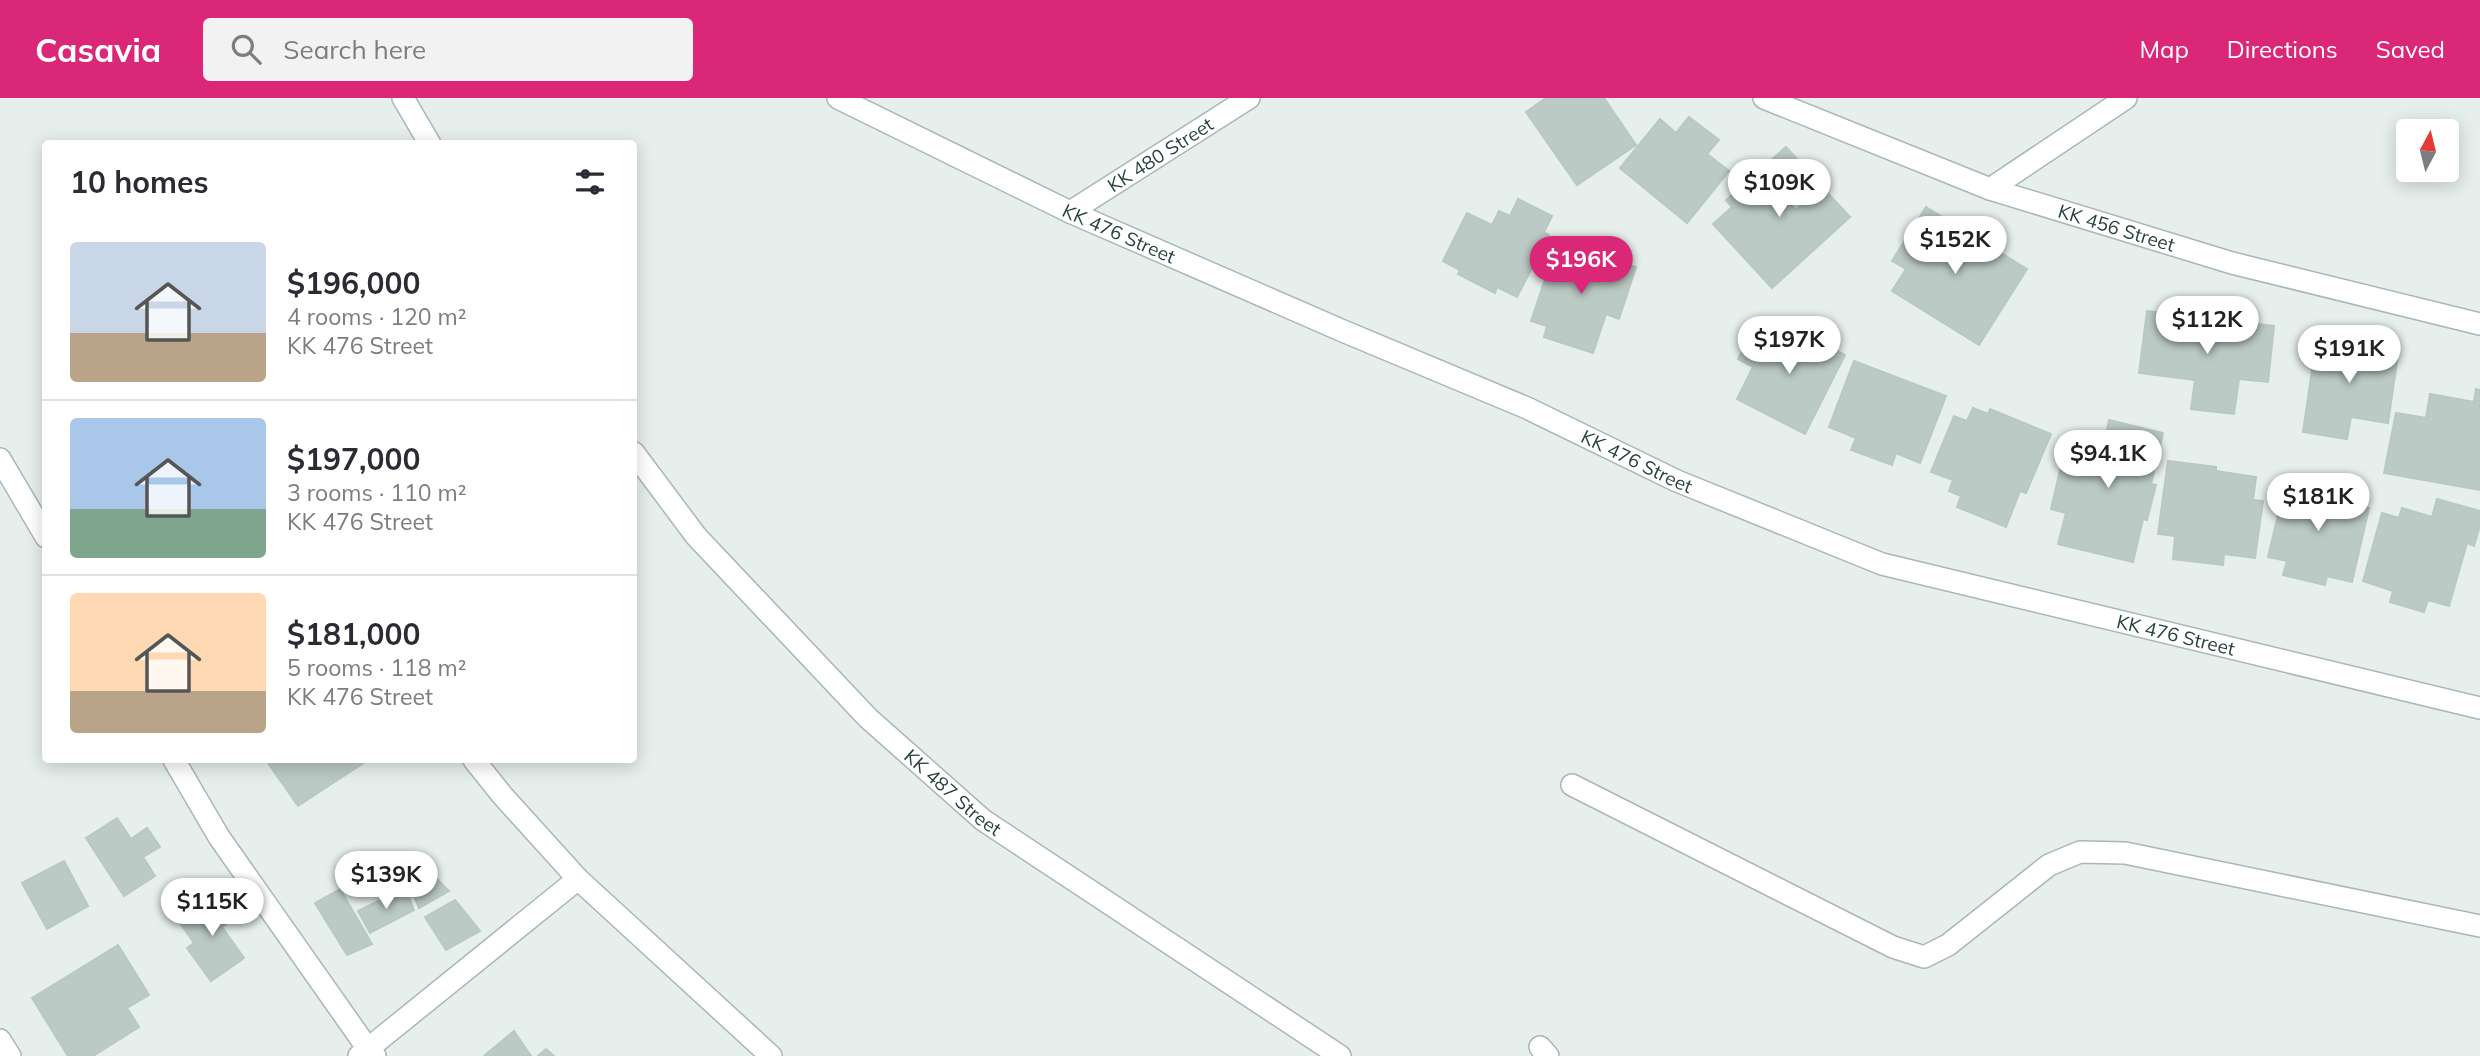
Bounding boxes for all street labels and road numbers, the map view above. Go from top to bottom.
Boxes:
street label: KK 480 Street [1103,112,1218,197]
street label: KK 476 Street [1058,198,1180,269]
street label: KK 456 Street [2055,199,2178,257]
street label: KK 476 Street [1577,424,1697,498]
street label: KK 476 Street [2114,609,2238,661]
street label: KK 487 Street [899,744,1006,841]

